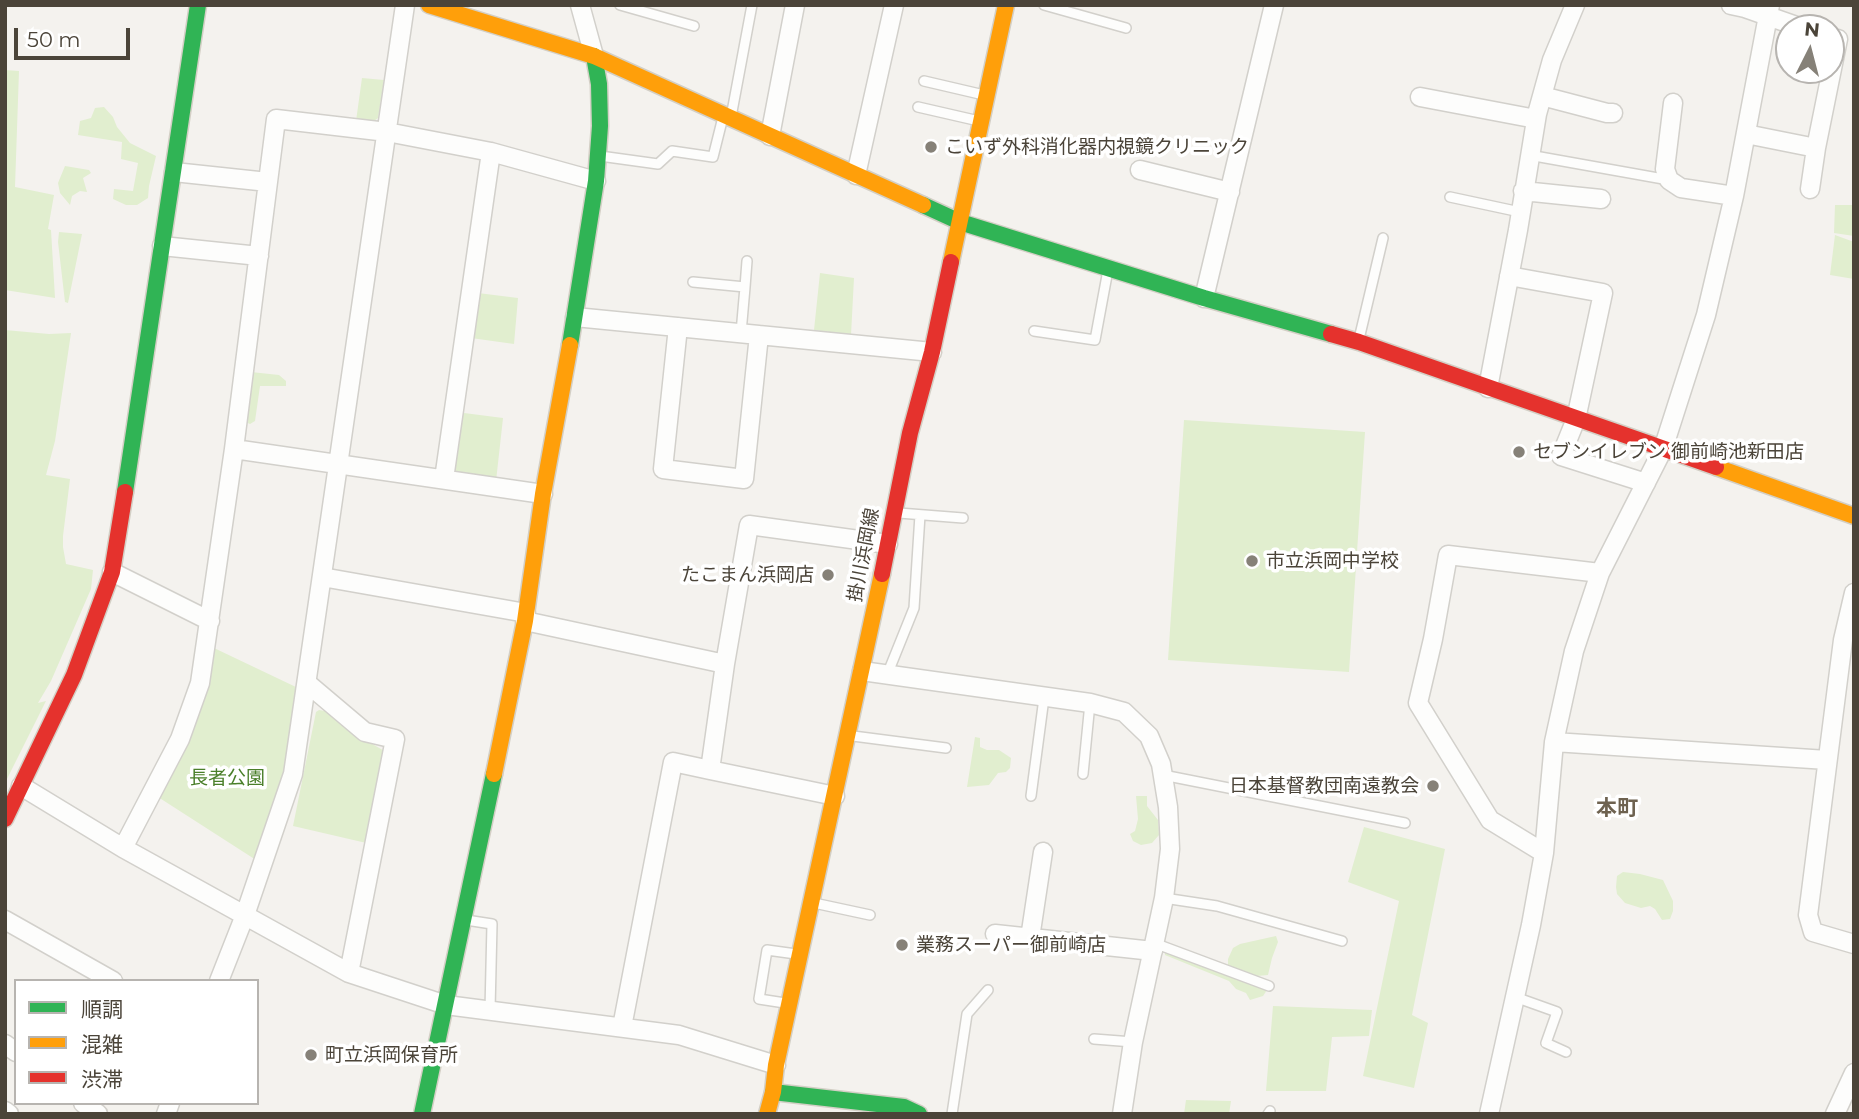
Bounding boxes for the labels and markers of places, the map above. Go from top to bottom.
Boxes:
place label: こいず外科消化器内視鏡クリニック [945,136,1249,158]
marker: こいず外科消化器内視鏡クリニック [923,139,939,155]
place label: セブンイレブン 御前崎池新田店 [1533,441,1804,463]
marker: セブンイレブン 御前崎池新田店 [1511,444,1527,460]
place label: 市立浜岡中学校 [1266,550,1399,572]
marker: 市立浜岡中学校 [1244,553,1260,569]
place label: たこまん浜岡店 [681,564,814,586]
marker: たこまん浜岡店 [820,567,836,583]
place label: 日本基督教団南遠教会 [1229,775,1419,797]
marker: 日本基督教団南遠教会 [1425,778,1441,794]
place label: 業務スーパー御前崎店 [916,934,1106,956]
marker: 業務スーパー御前崎店 [894,937,910,953]
place label: 町立浜岡保育所 [325,1044,458,1066]
marker: 町立浜岡保育所 [303,1047,319,1063]

